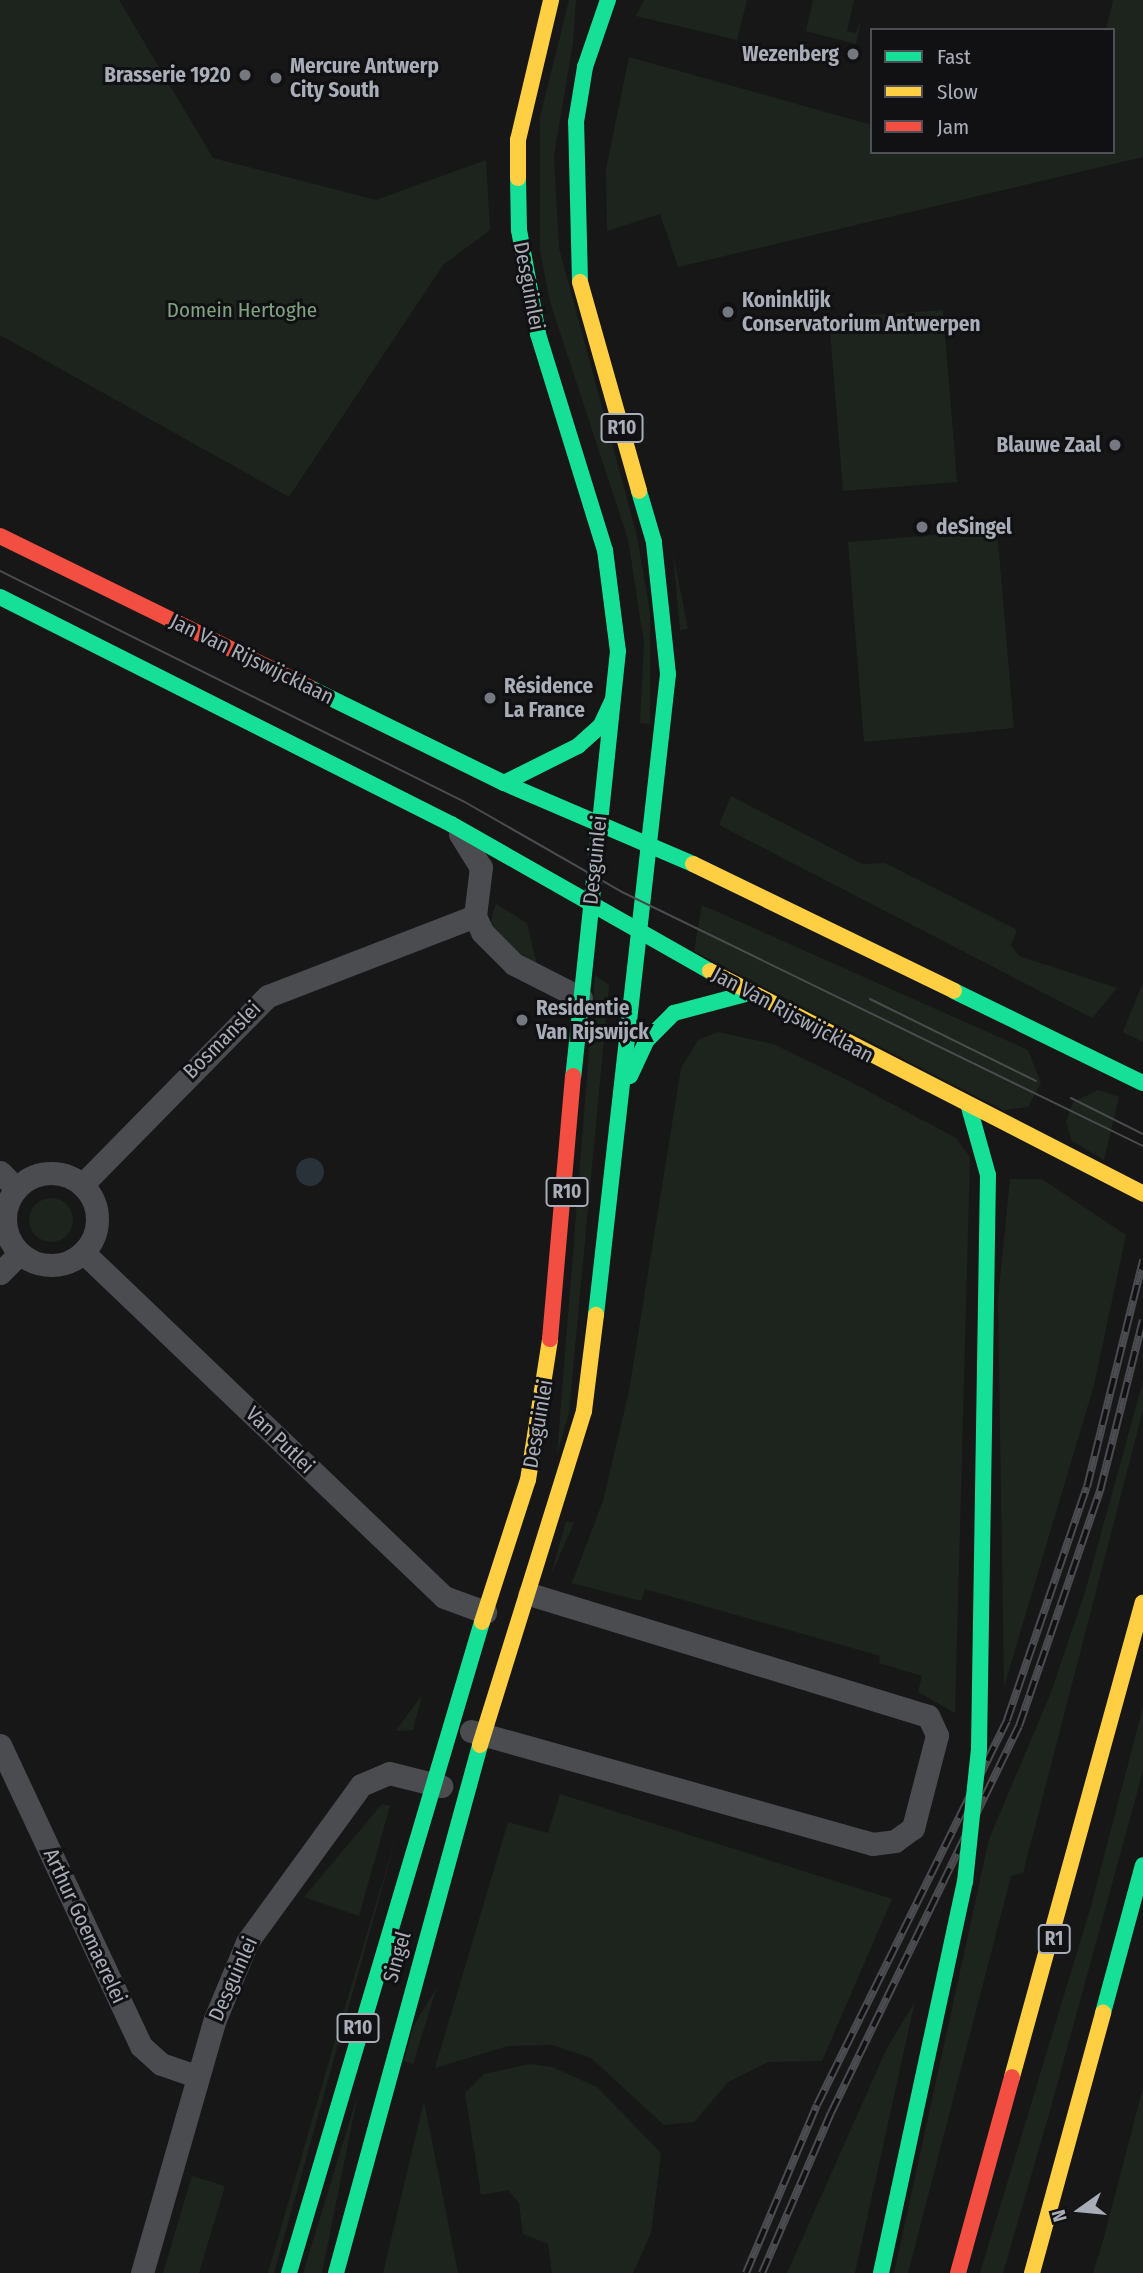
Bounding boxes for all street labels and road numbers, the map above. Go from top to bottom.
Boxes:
street label: Desguinlei [508,240,550,332]
road number: R10 [599,412,645,444]
street label: Jan Van Rijswijcklaan [166,608,338,710]
street label: Desguinlei [578,814,612,906]
street label: Jan Van Rijswijcklaan [708,962,878,1068]
street label: Bosmanslei [178,996,266,1084]
road number: R10 [544,1176,590,1208]
street label: Desguinlei [518,1378,558,1470]
street label: Van Putlei [241,1401,319,1479]
street label: Arthur Goemaerelei [38,1845,132,2007]
road number: R1 [1036,1924,1072,1954]
street label: Singel [378,1928,416,1986]
street label: Desguinlei [203,1933,263,2025]
road number: R10 [335,2012,381,2044]

